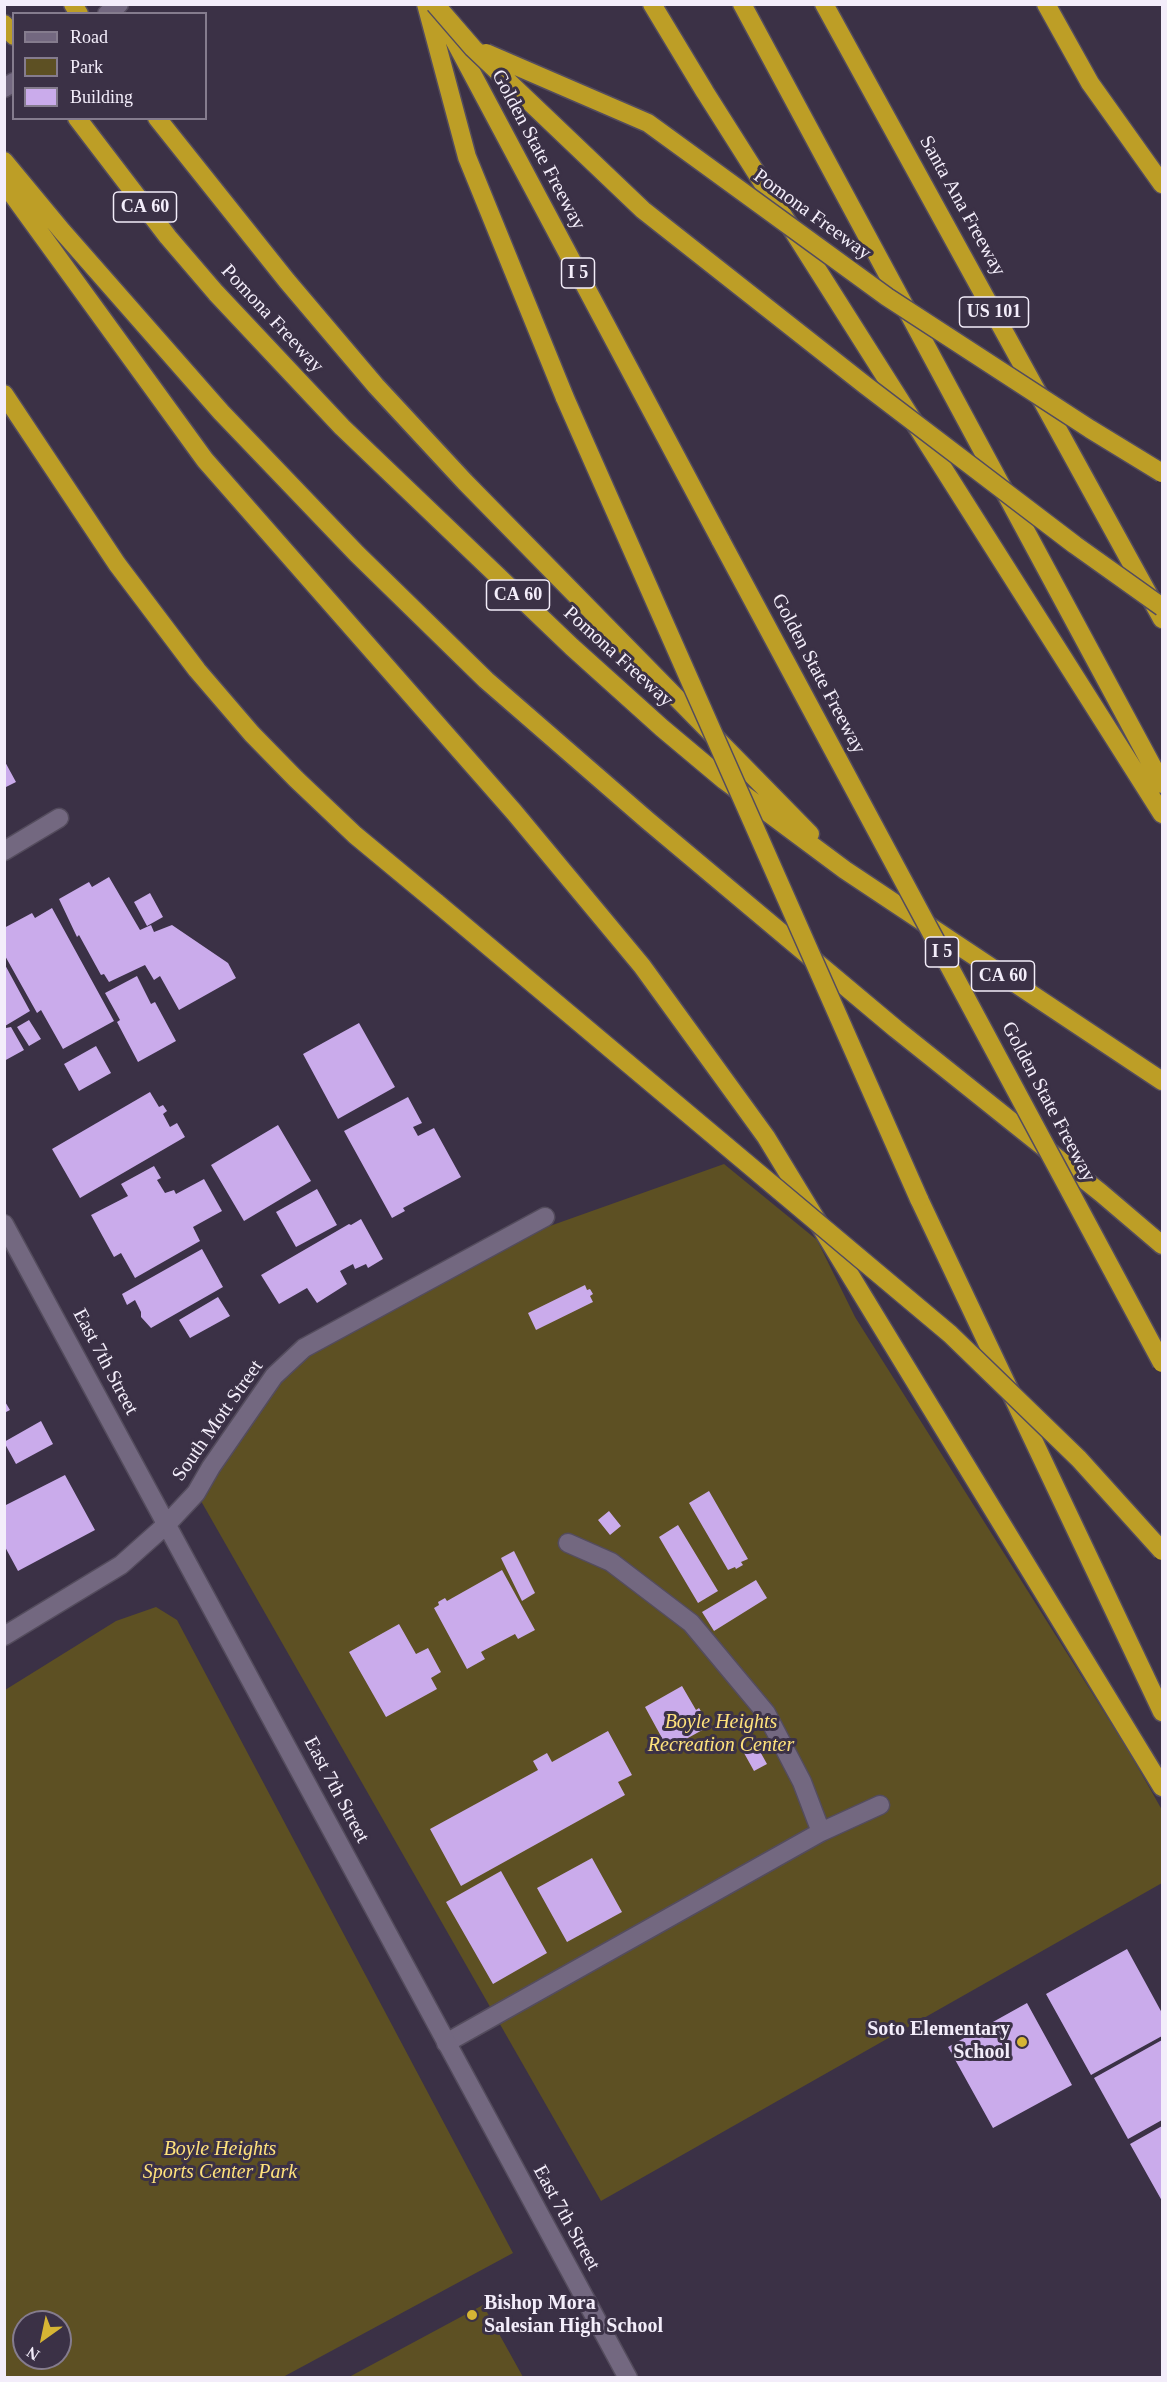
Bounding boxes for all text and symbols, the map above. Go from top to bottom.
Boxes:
legend [12,12,207,120]
text: Road [70,27,108,47]
text: Park [70,57,103,77]
street label: Golden State Freeway [486,66,590,234]
text: Building [70,87,133,107]
street label: Santa Ana Freeway [914,132,1010,280]
street label: Pomona Freeway [749,164,875,266]
road number: CA 60 [114,192,176,222]
road number: I 5 [562,258,594,288]
street label: Pomona Freeway [216,260,328,378]
road number: US 101 [960,297,1028,327]
road number: CA 60 [486,580,550,610]
street label: Golden State Freeway [766,590,870,758]
street label: Pomona Freeway [558,601,678,713]
road number: I 5 [926,937,958,967]
road number: CA 60 [972,961,1034,991]
street label: Golden State Freeway [996,1018,1100,1186]
street label: East 7th Street [67,1305,143,1419]
street label: South Mott Street [167,1356,269,1486]
park label: Boyle Heights Recreation Center [648,1711,794,1758]
street label: East 7th Street [298,1733,374,1847]
place label: Soto Elementary School [867,2018,1010,2065]
marker: Soto Elementary School [1015,2035,1029,2049]
park label: Boyle Heights Sports Center Park [143,2138,297,2185]
street label: East 7th Street [527,2161,605,2275]
place label: Bishop Mora Salesian High School [484,2292,663,2339]
marker: Bishop Mora Salesian High School [465,2308,479,2322]
north arrow [12,2310,72,2370]
text: N [24,2344,42,2364]

